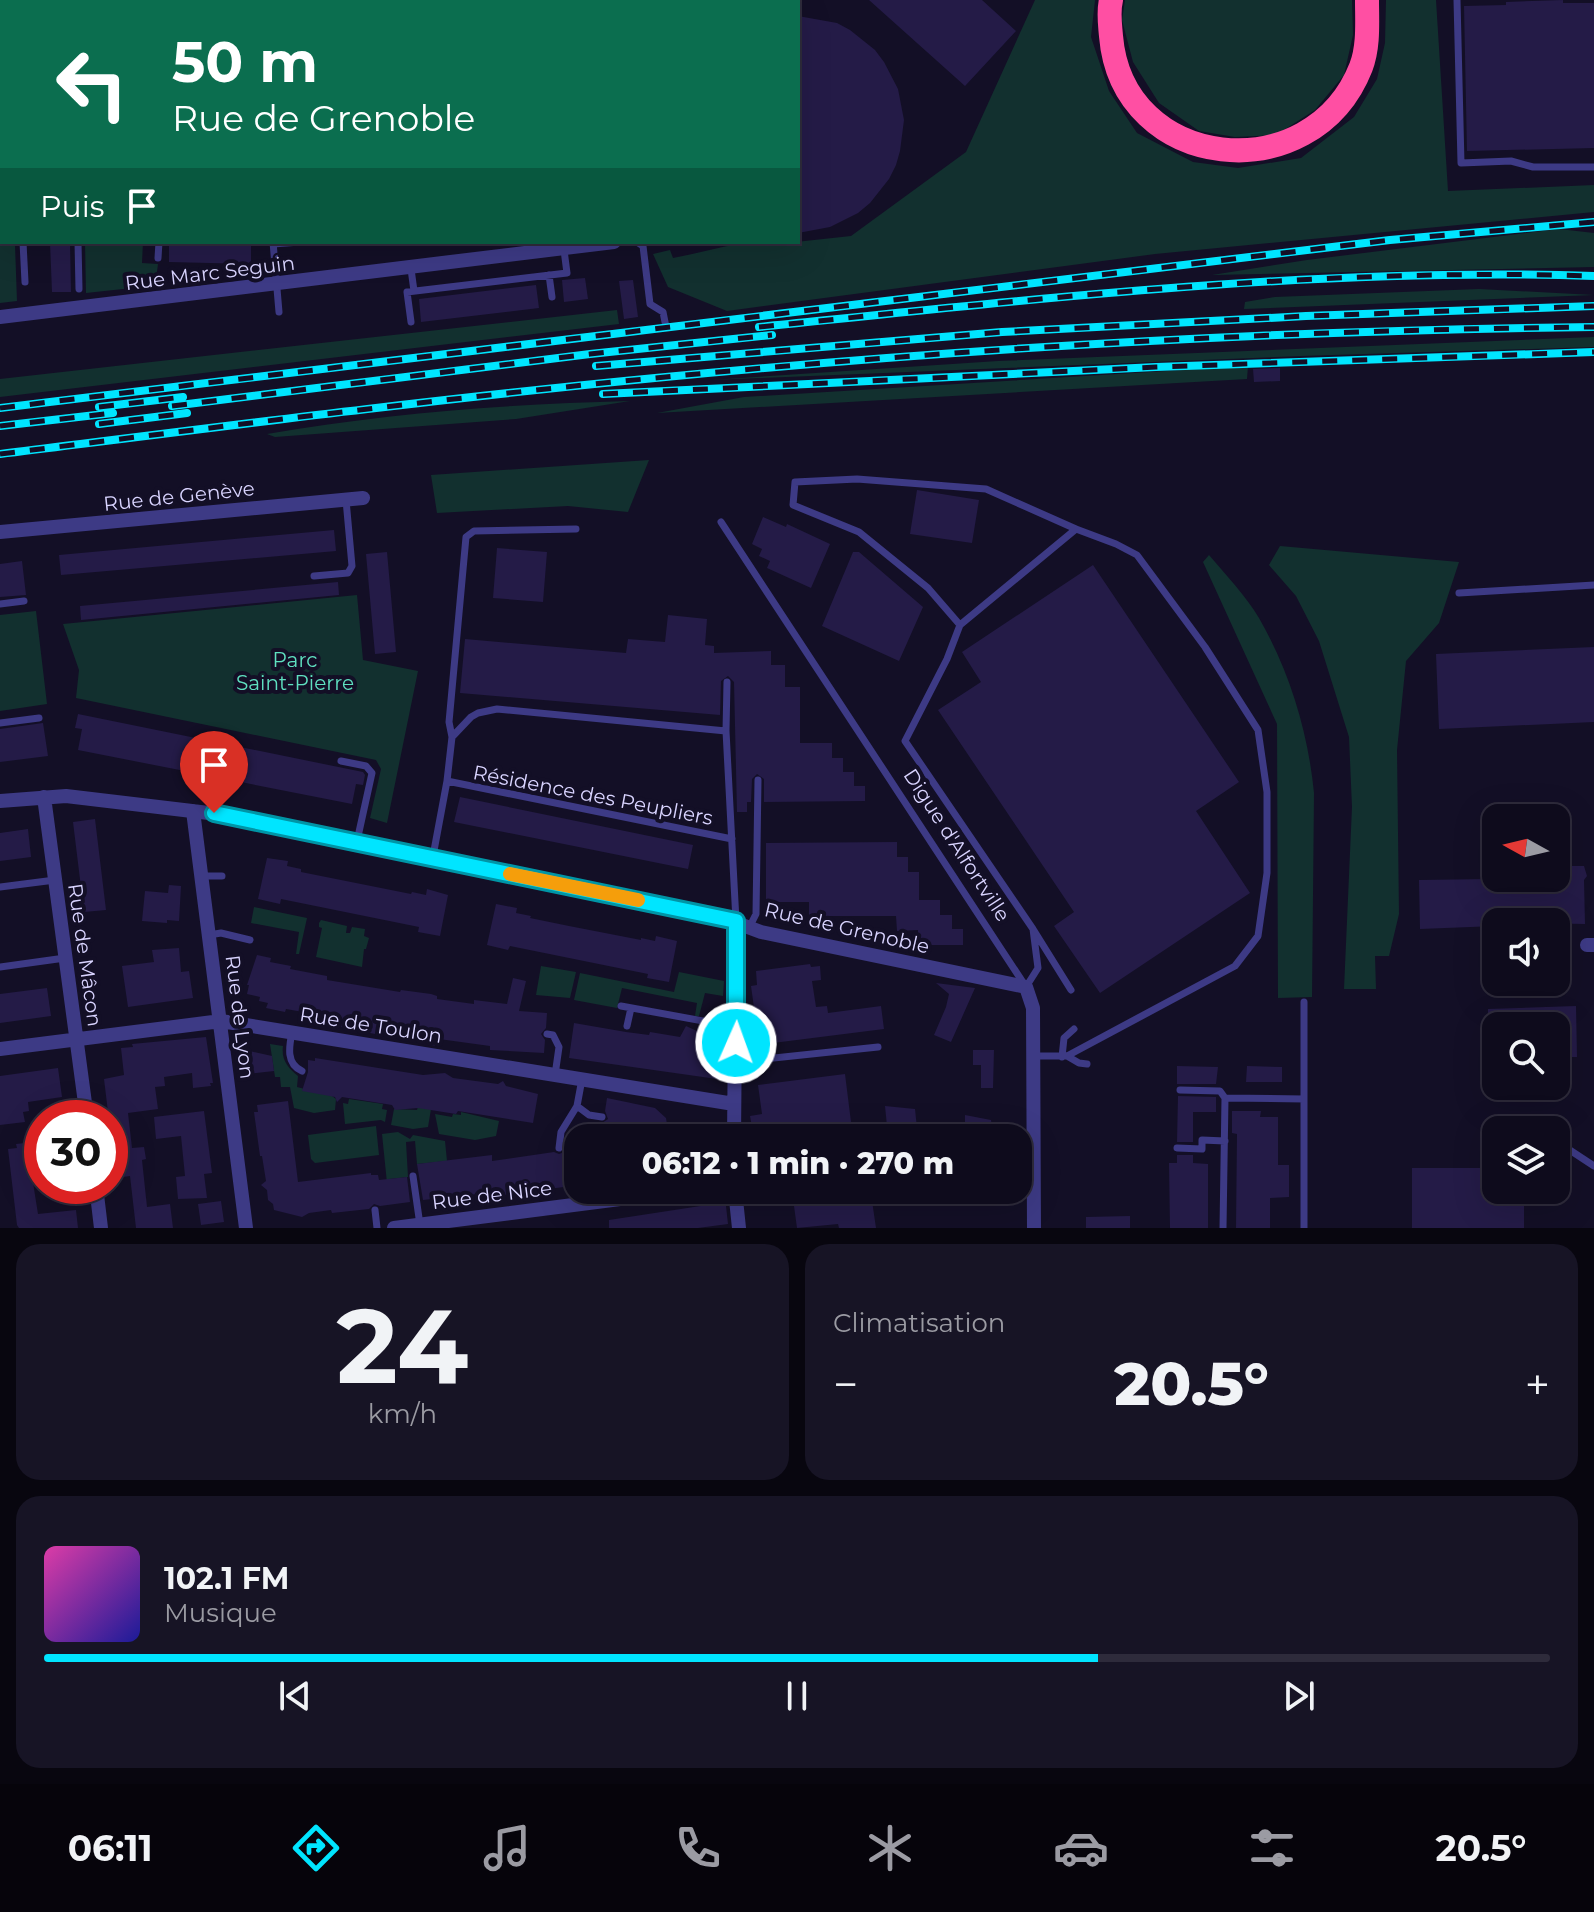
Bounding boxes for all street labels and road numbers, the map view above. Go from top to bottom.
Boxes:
street label: Rue Marc Seguin [124,251,296,295]
street label: Rue de Genève [102,476,256,516]
street label: Résidence des Peupliers [471,760,715,830]
street label: Digue d'Alfortville [899,764,1015,926]
street label: Rue de Mâcon [63,882,107,1028]
street label: Rue de Grenoble [762,897,932,959]
street label: Rue de Lyon [221,954,259,1080]
street label: Rue de Toulon [298,1002,444,1048]
street label: Rue de Nice [431,1176,553,1214]

